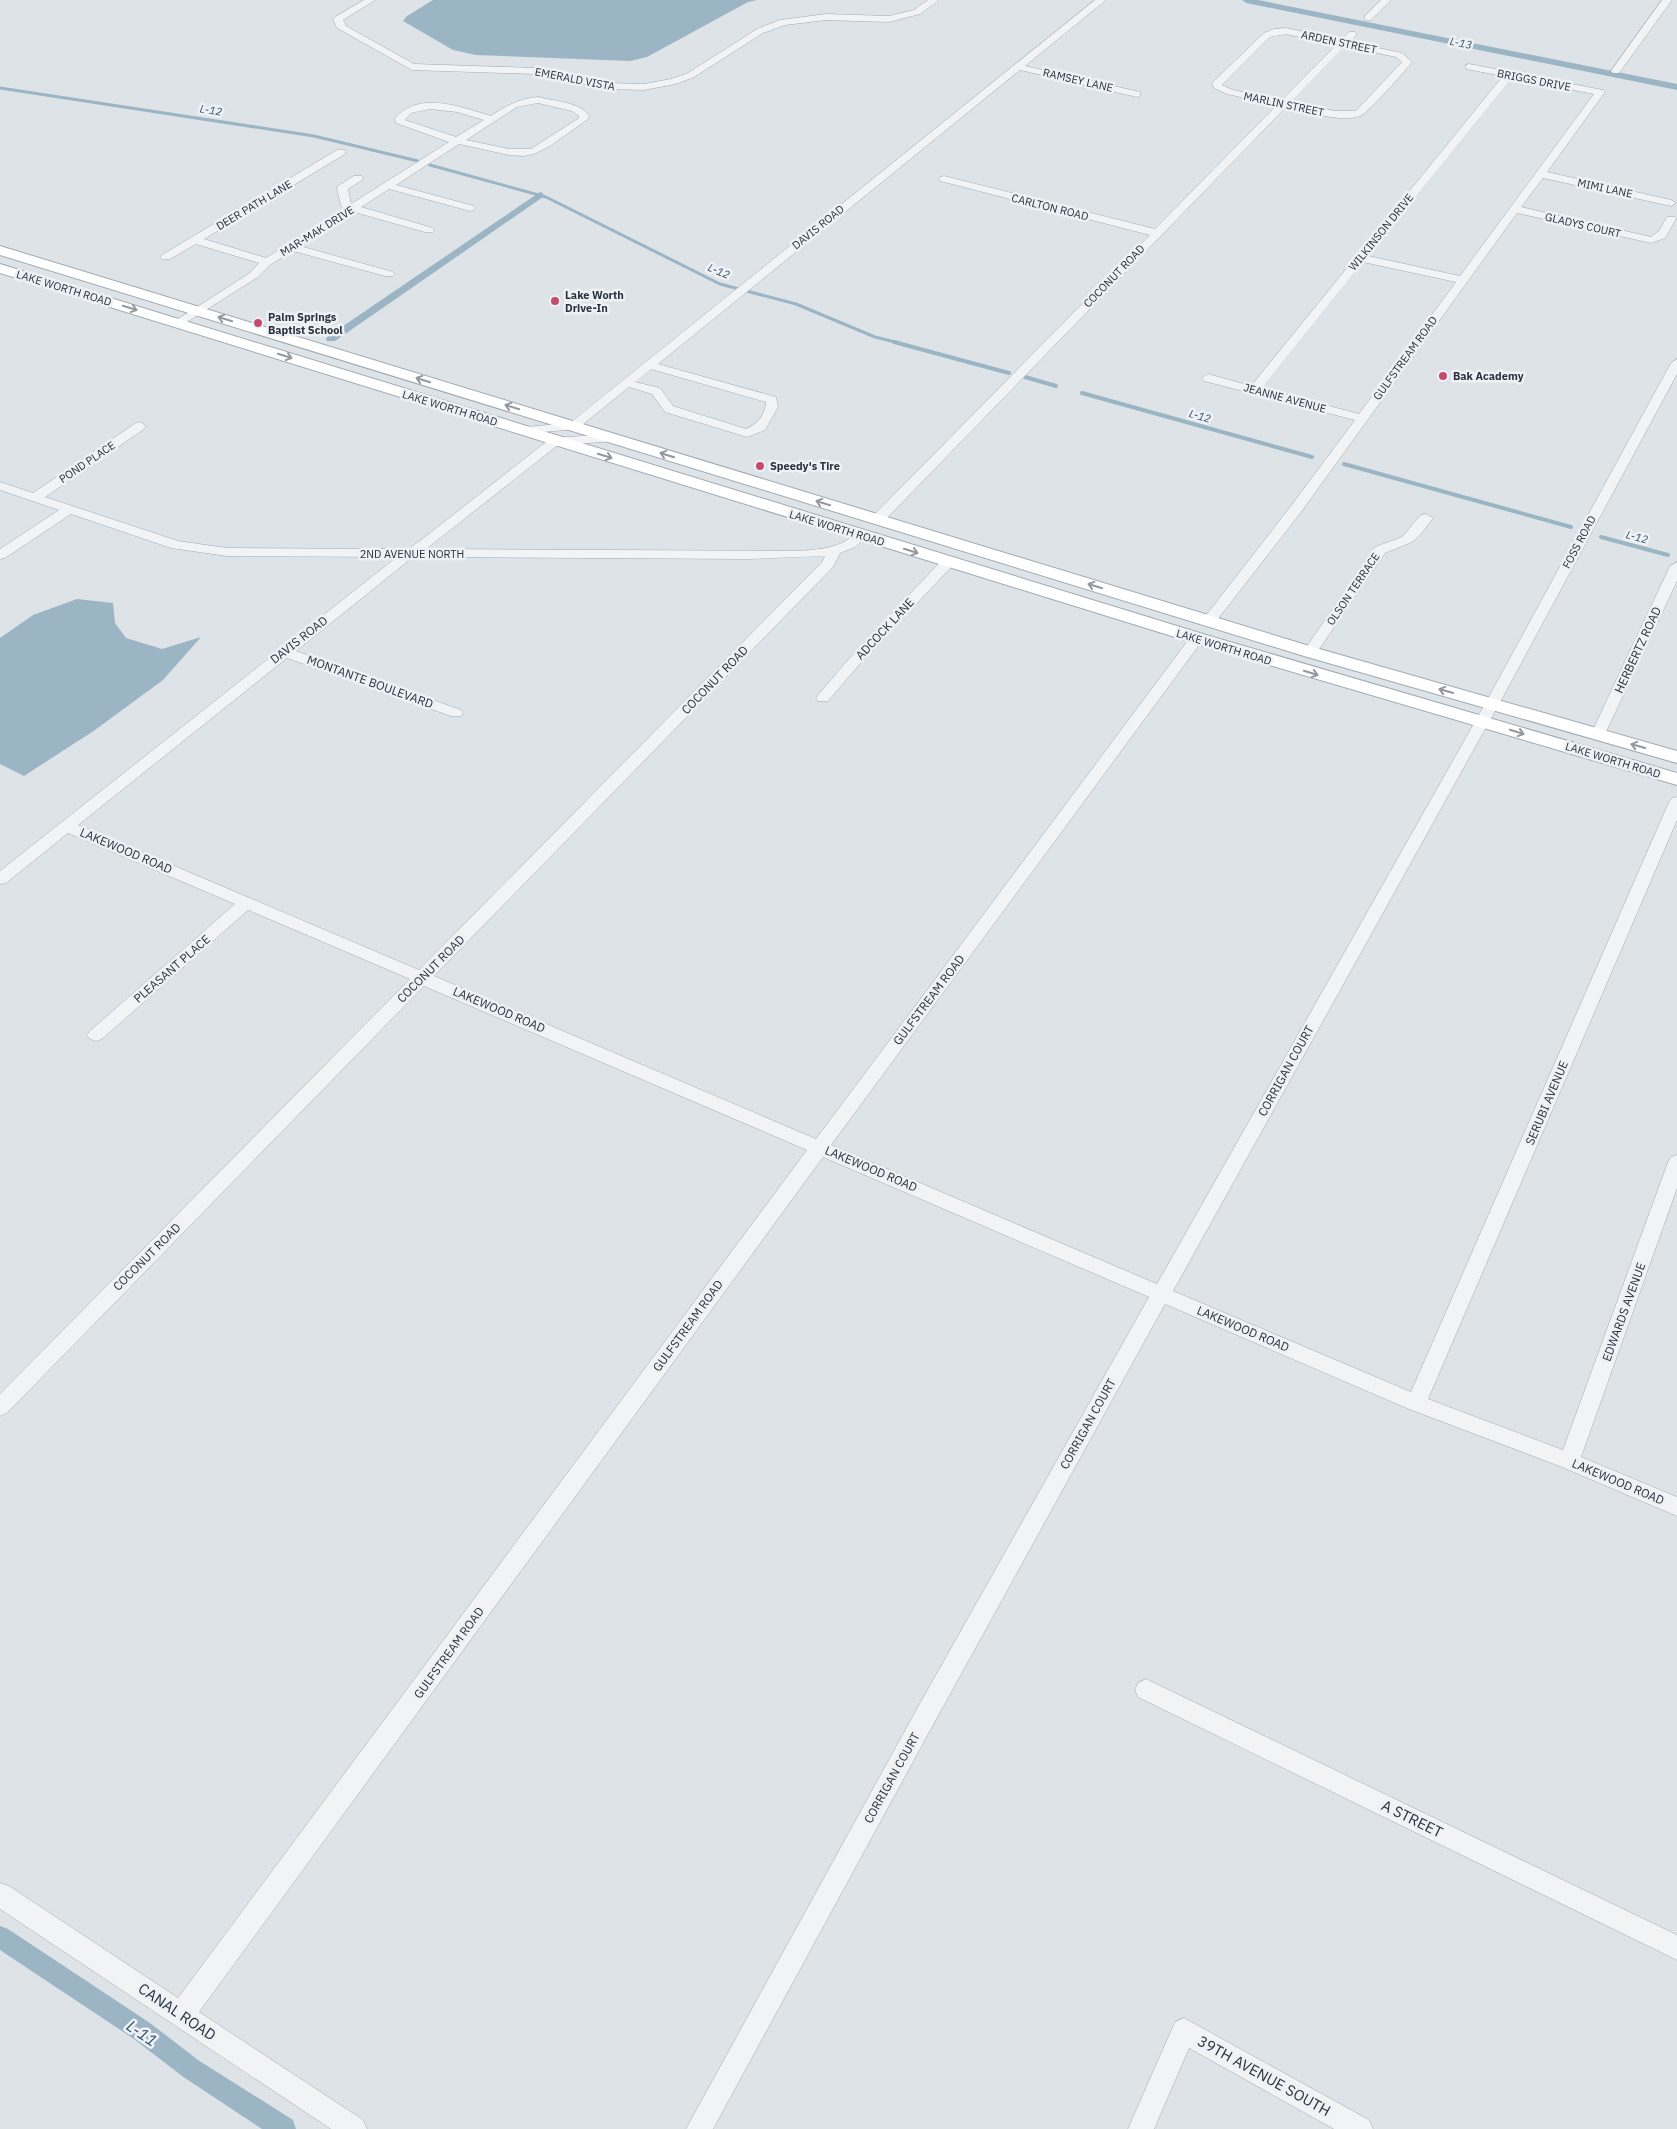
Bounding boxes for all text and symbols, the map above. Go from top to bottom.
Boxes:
street label: ARDEN STREET [1300,27,1379,57]
water label: L-13 [1449,34,1473,52]
street label: EMERALD VISTA [534,64,616,94]
street label: RAMSEY LANE [1042,65,1114,95]
street label: BRIGGS DRIVE [1496,66,1572,94]
street label: MARLIN STREET [1242,89,1326,120]
water label: L-12 [199,101,224,119]
street label: MIMI LANE [1576,175,1634,201]
street label: DEER PATH LANE [214,177,294,233]
street label: CARLTON ROAD [1010,191,1090,223]
street label: WILKINSON DRIVE [1346,191,1416,273]
street label: DAVIS ROAD [789,202,847,252]
street label: MAR-MAK DRIVE [277,203,357,259]
street label: GLADYS COURT [1544,209,1623,241]
street label: COCONUT ROAD [1080,242,1148,310]
water label: L-12 [706,260,732,282]
street label: LAKE WORTH ROAD [15,267,113,309]
place label: Lake Worth Drive-In [565,288,624,315]
marker: Lake Worth Drive-In [549,295,561,307]
one-way arrow [122,304,138,314]
place label: Palm Springs Baptist School [268,310,343,337]
street label: GULFSTREAM ROAD [1370,313,1440,403]
one-way arrow [217,314,233,324]
marker: Palm Springs Baptist School [252,317,264,329]
one-way arrow [277,352,293,362]
place label: Bak Academy [1453,369,1524,383]
marker: Bak Academy [1437,370,1449,382]
one-way arrow [415,375,431,385]
street label: JEANNE AVENUE [1242,380,1328,416]
street label: LAKE WORTH ROAD [401,387,499,429]
one-way arrow [504,402,520,412]
water label: L-12 [1187,406,1213,426]
street label: POND PLACE [56,438,118,486]
one-way arrow [660,449,676,459]
one-way arrow [597,451,613,461]
place label: Speedy's Tire [770,459,840,473]
marker: Speedy's Tire [754,460,766,472]
one-way arrow [815,497,831,507]
street label: LAKE WORTH ROAD [788,507,886,549]
street label: FOSS ROAD [1559,513,1599,571]
water label: L-12 [1624,527,1650,547]
one-way arrow [902,546,918,556]
street label: 2ND AVENUE NORTH [360,547,464,561]
street label: OLSON TERRACE [1323,550,1383,628]
one-way arrow [1088,581,1104,591]
street label: ADCOCK LANE [852,595,917,663]
street label: HERBERTZ ROAD [1611,604,1664,695]
street label: DAVIS ROAD [267,613,330,667]
street label: LAKE WORTH ROAD [1175,626,1273,668]
street label: COCONUT ROAD [678,642,751,717]
street label: MONTANTE BOULEVARD [305,652,435,711]
one-way arrow [1302,668,1318,678]
one-way arrow [1438,686,1454,696]
one-way arrow [1509,727,1525,737]
street label: LAKE WORTH ROAD [1564,739,1662,781]
one-way arrow [1630,740,1646,750]
street label: LAKEWOOD ROAD [78,824,175,877]
street label: PLEASANT PLACE [130,931,213,1006]
street label: COCONUT ROAD [394,932,468,1006]
street label: GULFSTREAM ROAD [890,951,968,1048]
street label: LAKEWOOD ROAD [451,983,548,1036]
street label: CORRIGAN COURT [1254,1023,1317,1119]
street label: SERUBI AVENUE [1522,1058,1571,1147]
street label: LAKEWOOD ROAD [823,1142,920,1195]
street label: COCONUT ROAD [110,1220,184,1294]
street label: EDWARDS AVENUE [1599,1260,1648,1363]
street label: GULFSTREAM ROAD [649,1277,726,1374]
street label: LAKEWOOD ROAD [1195,1302,1292,1355]
street label: CORRIGAN COURT [1056,1376,1119,1472]
street label: LAKEWOOD ROAD [1570,1455,1667,1508]
street label: GULFSTREAM ROAD [410,1604,487,1701]
street label: CORRIGAN COURT [860,1730,923,1826]
street label: A STREET [1378,1796,1446,1842]
street label: CANAL ROAD [135,1979,220,2045]
water label: L-11 [123,2016,161,2050]
street label: 39TH AVENUE SOUTH [1194,2031,1334,2120]

